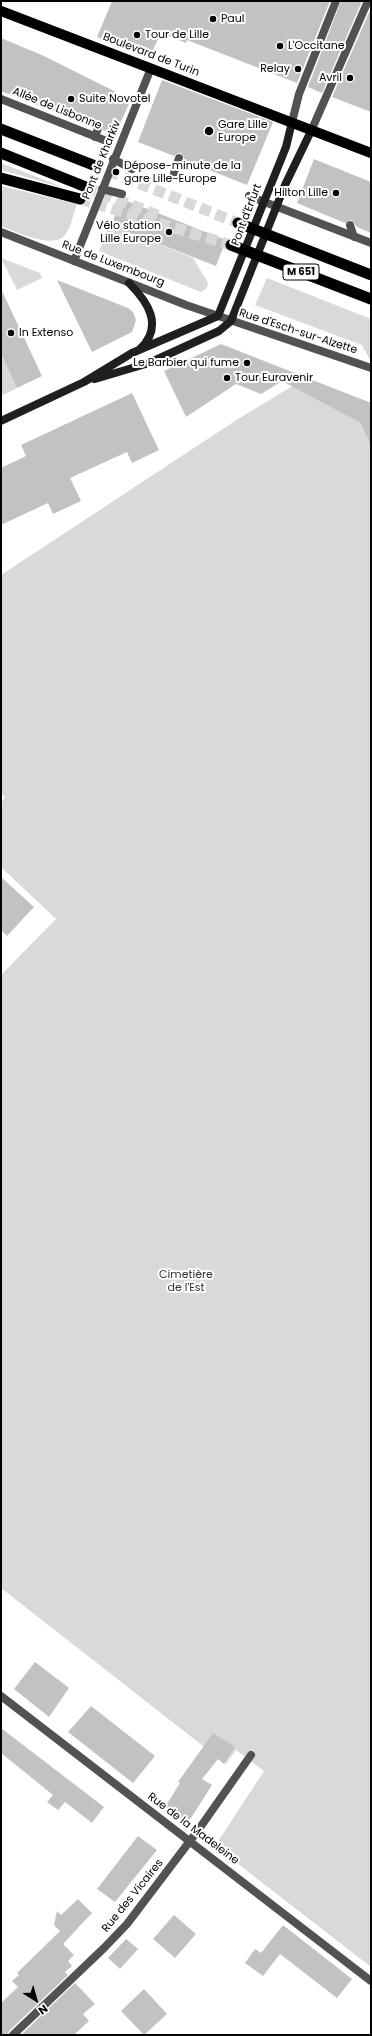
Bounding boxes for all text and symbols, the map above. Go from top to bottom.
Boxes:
place label: Paul [221,12,245,26]
marker: Paul [208,14,218,24]
place label: Tour de Lille [145,28,209,42]
street label: Boulevard de Turin [101,30,201,80]
marker: Tour de Lille [132,30,142,40]
place label: L'Occitane [288,39,345,53]
marker: L'Occitane [275,41,285,51]
place label: Relay [260,62,290,76]
marker: Relay [293,64,303,74]
place label: Avril [319,71,342,85]
marker: Avril [345,73,355,83]
street label: Allée de Lisbonne [10,85,104,133]
place label: Suite Novotel [79,92,150,106]
marker: Suite Novotel [66,94,76,104]
street label: Pont de Kharkiv [80,118,124,202]
place label: Gare Lille Europe [218,118,268,144]
marker: Gare Lille Europe [203,125,215,137]
place label: Dépose-minute de la gare Lille-Europe [124,159,241,185]
marker: Dépose-minute de la gare Lille-Europe [111,167,121,177]
street label: Pont d'Erfurt [229,182,265,248]
place label: Hilton Lille [274,186,328,200]
marker: Hilton Lille [331,188,341,198]
place label: Vélo station Lille Europe [96,219,161,245]
marker: Vélo station Lille Europe [164,227,174,237]
street label: Rue de Luxembourg [60,238,166,290]
road number: M 651 [283,264,319,280]
street label: Rue d'Esch-sur-Alzette [237,307,359,357]
place label: In Extenso [19,326,73,340]
marker: In Extenso [6,328,16,338]
place label: Le Barbier qui fume [133,356,239,370]
marker: Le Barbier qui fume [242,358,252,368]
place label: Tour Euravenir [235,371,313,385]
marker: Tour Euravenir [222,373,232,383]
park label: Cimetière de l'Est [159,1268,213,1294]
street label: Rue de la Madeleine [145,1790,241,1868]
street label: Rue des Vicaires [100,1857,166,1935]
north arrow [16,1980,56,2020]
text: N [35,2001,51,2018]

